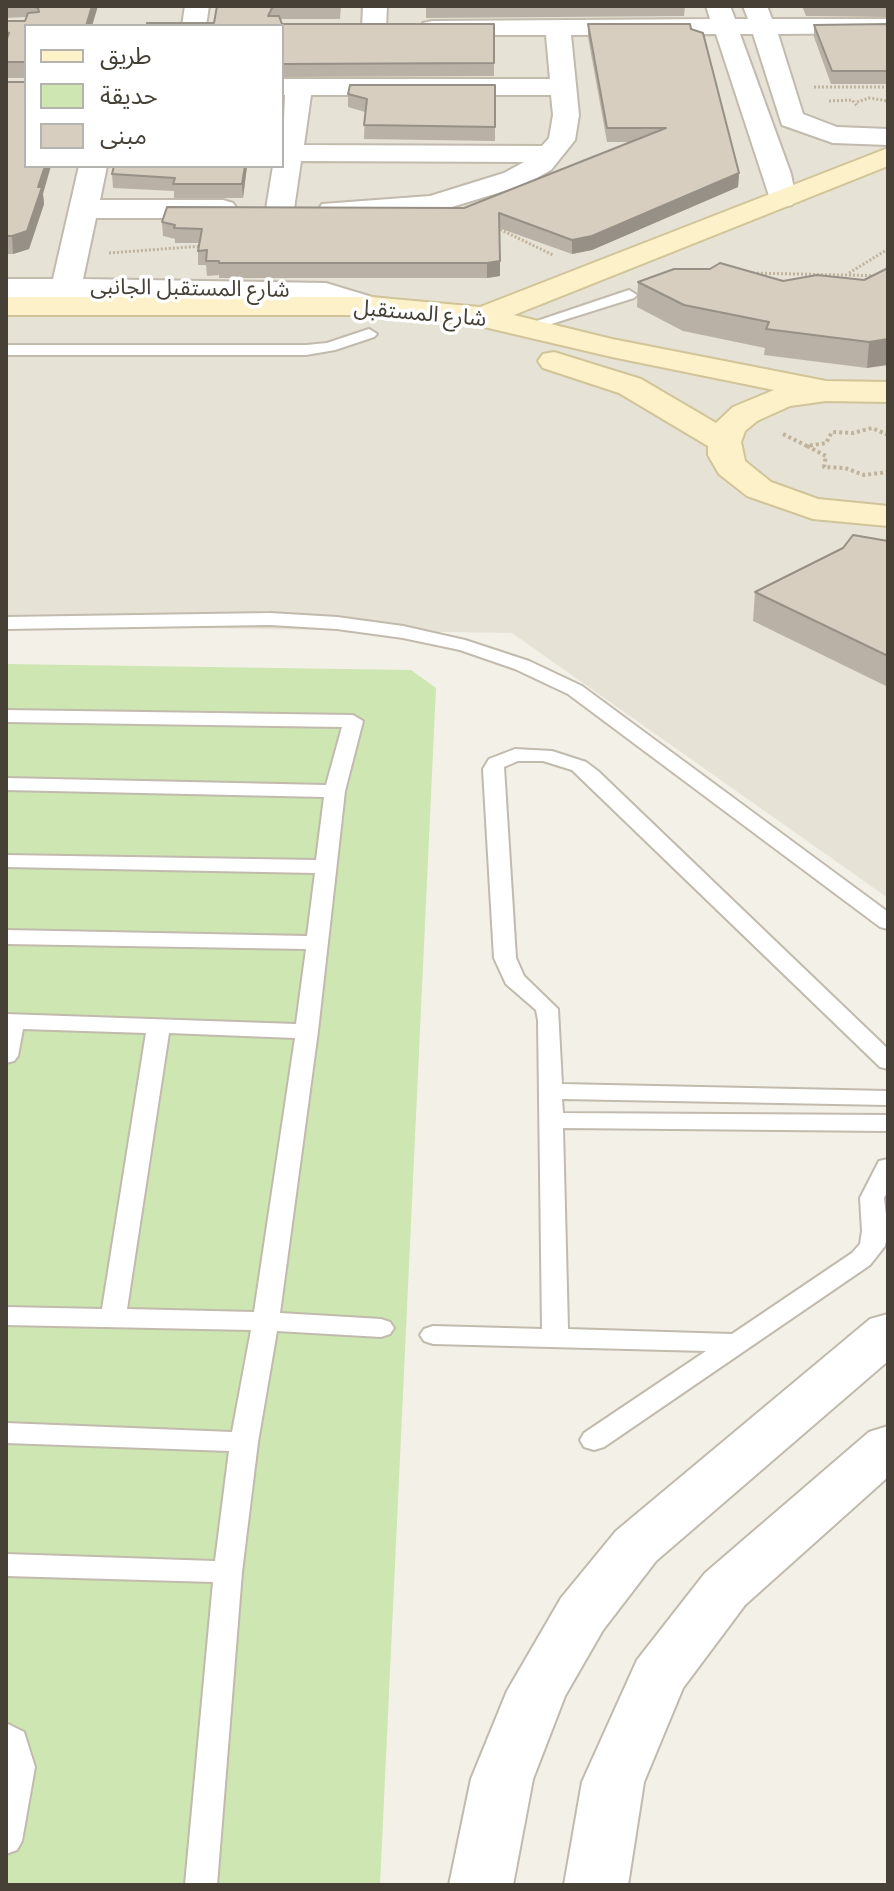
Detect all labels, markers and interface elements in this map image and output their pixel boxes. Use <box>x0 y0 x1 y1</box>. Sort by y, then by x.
legend <box>24 24 284 168</box>
text: طريق <box>100 42 152 70</box>
text: حديقة <box>100 82 158 110</box>
text: مبنى <box>100 122 147 150</box>
street label: شارع المستقبل الجانبى <box>90 274 290 304</box>
street label: شارع المستقبل <box>353 295 487 333</box>

